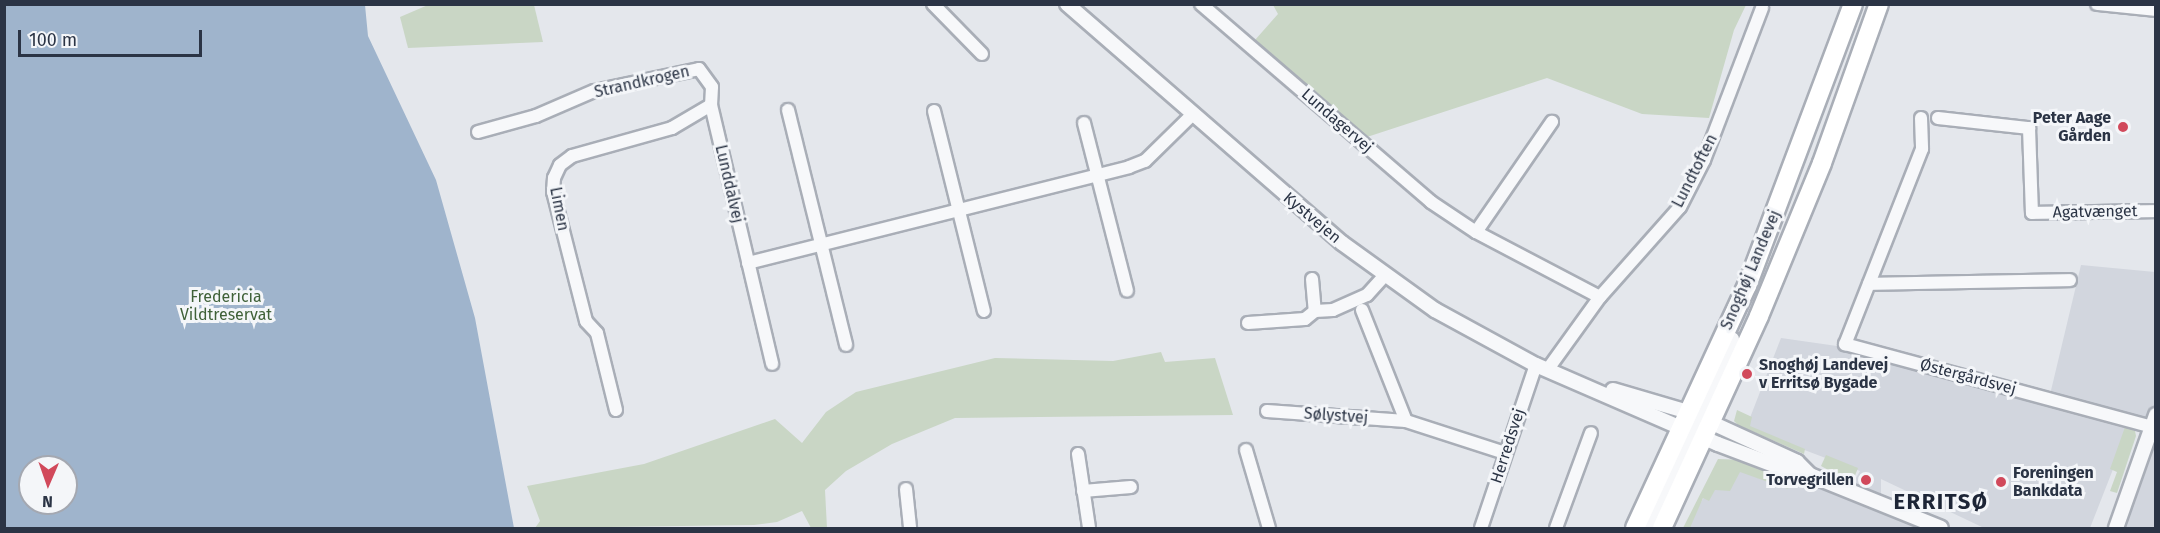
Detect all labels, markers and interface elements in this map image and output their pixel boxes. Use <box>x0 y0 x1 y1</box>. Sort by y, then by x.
scale bar <box>21 18 206 56</box>
text: 100 m <box>29 29 77 51</box>
street label: Strandkrogen <box>593 62 691 102</box>
street label: Lundagervej <box>1297 85 1377 157</box>
place label: Peter Aage Gården <box>2033 108 2111 146</box>
marker: Peter Aage Gården <box>2116 120 2130 134</box>
street label: Lundtoften <box>1668 131 1722 211</box>
street label: Lunddalvej <box>711 143 747 225</box>
street label: Limen <box>545 185 573 233</box>
street label: Kystvejen <box>1279 188 1345 248</box>
street label: Agatvænget <box>2052 202 2138 222</box>
street label: Snoghøj Landevej <box>1717 207 1785 333</box>
park label: Fredericia Vildtreservat <box>180 287 272 325</box>
place label: Snoghøj Landevej v Erritsø Bygade <box>1759 355 1888 393</box>
street label: Østergårdsvej <box>1918 355 2018 399</box>
marker: Snoghøj Landevej v Erritsø Bygade <box>1740 367 1754 381</box>
street label: Sølystvej <box>1303 404 1369 428</box>
street label: Herredsvej <box>1487 406 1529 486</box>
north arrow <box>18 455 78 515</box>
place label: Foreningen Bankdata <box>2013 463 2094 501</box>
place label: Torvegrillen <box>1766 470 1854 490</box>
marker: Torvegrillen <box>1859 473 1873 487</box>
marker: Foreningen Bankdata <box>1994 475 2008 489</box>
district label: ERRITSØ <box>1894 489 1988 515</box>
text: N <box>42 492 53 511</box>

